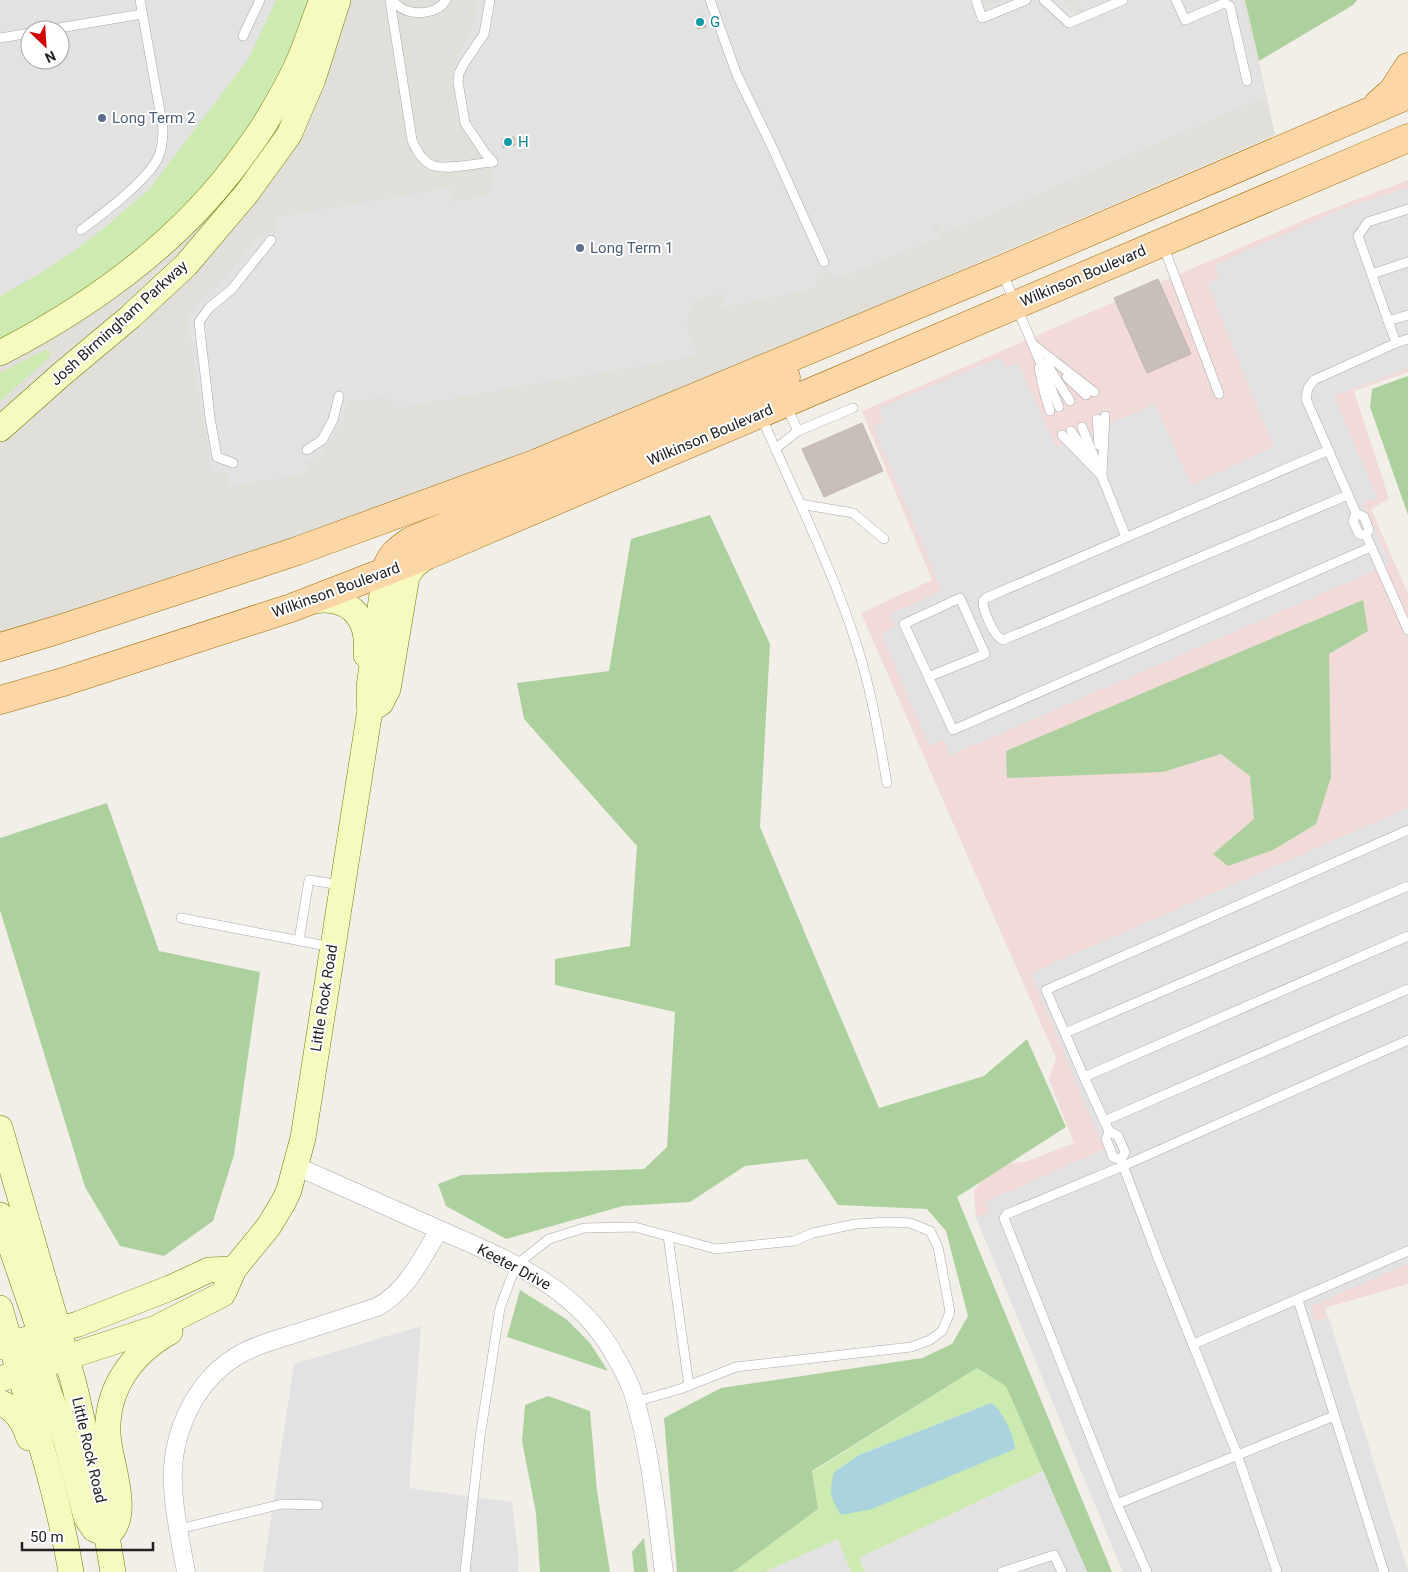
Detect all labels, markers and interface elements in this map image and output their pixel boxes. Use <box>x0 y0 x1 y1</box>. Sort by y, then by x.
place label: G <box>710 13 720 31</box>
marker: G <box>694 16 706 28</box>
north arrow <box>20 20 70 70</box>
text: N <box>43 47 58 66</box>
place label: Long Term 2 <box>112 109 195 127</box>
marker: Long Term 2 <box>96 112 108 124</box>
place label: H <box>518 133 529 151</box>
marker: H <box>502 136 514 148</box>
place label: Long Term 1 <box>590 239 673 257</box>
street label: Wilkinson Boulevard <box>1017 241 1149 311</box>
marker: Long Term 1 <box>574 242 586 254</box>
street label: Josh Birmingham Parkway <box>47 257 191 389</box>
street label: Wilkinson Boulevard <box>644 400 776 470</box>
street label: Wilkinson Boulevard <box>270 558 402 622</box>
street label: Little Rock Road <box>307 943 341 1053</box>
street label: Keeter Drive <box>474 1240 554 1294</box>
street label: Little Rock Road <box>68 1395 110 1505</box>
scale bar <box>22 1520 154 1552</box>
text: 50 m <box>30 1528 64 1546</box>

